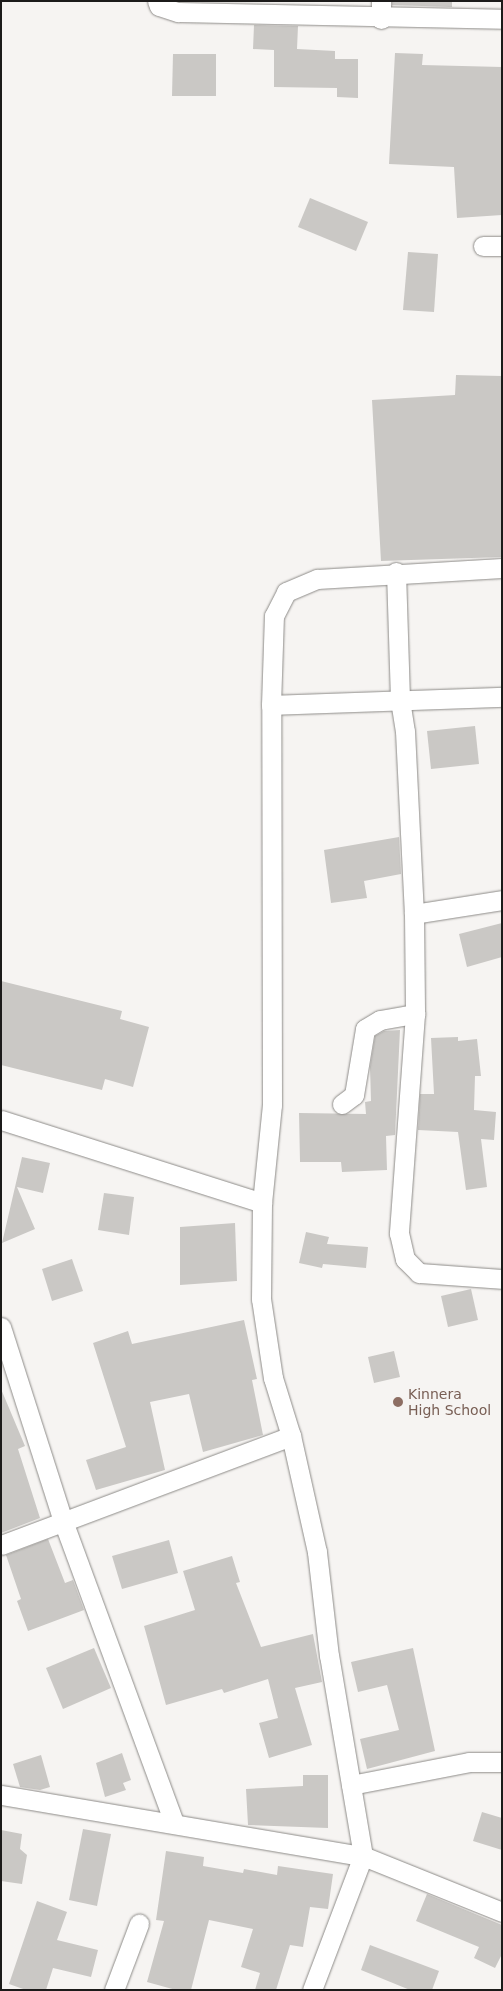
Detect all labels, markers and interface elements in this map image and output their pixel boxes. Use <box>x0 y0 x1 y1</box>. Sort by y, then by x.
place label: Kinnera High School <box>408 1386 491 1418</box>
marker: Kinnera High School <box>392 1396 404 1408</box>

